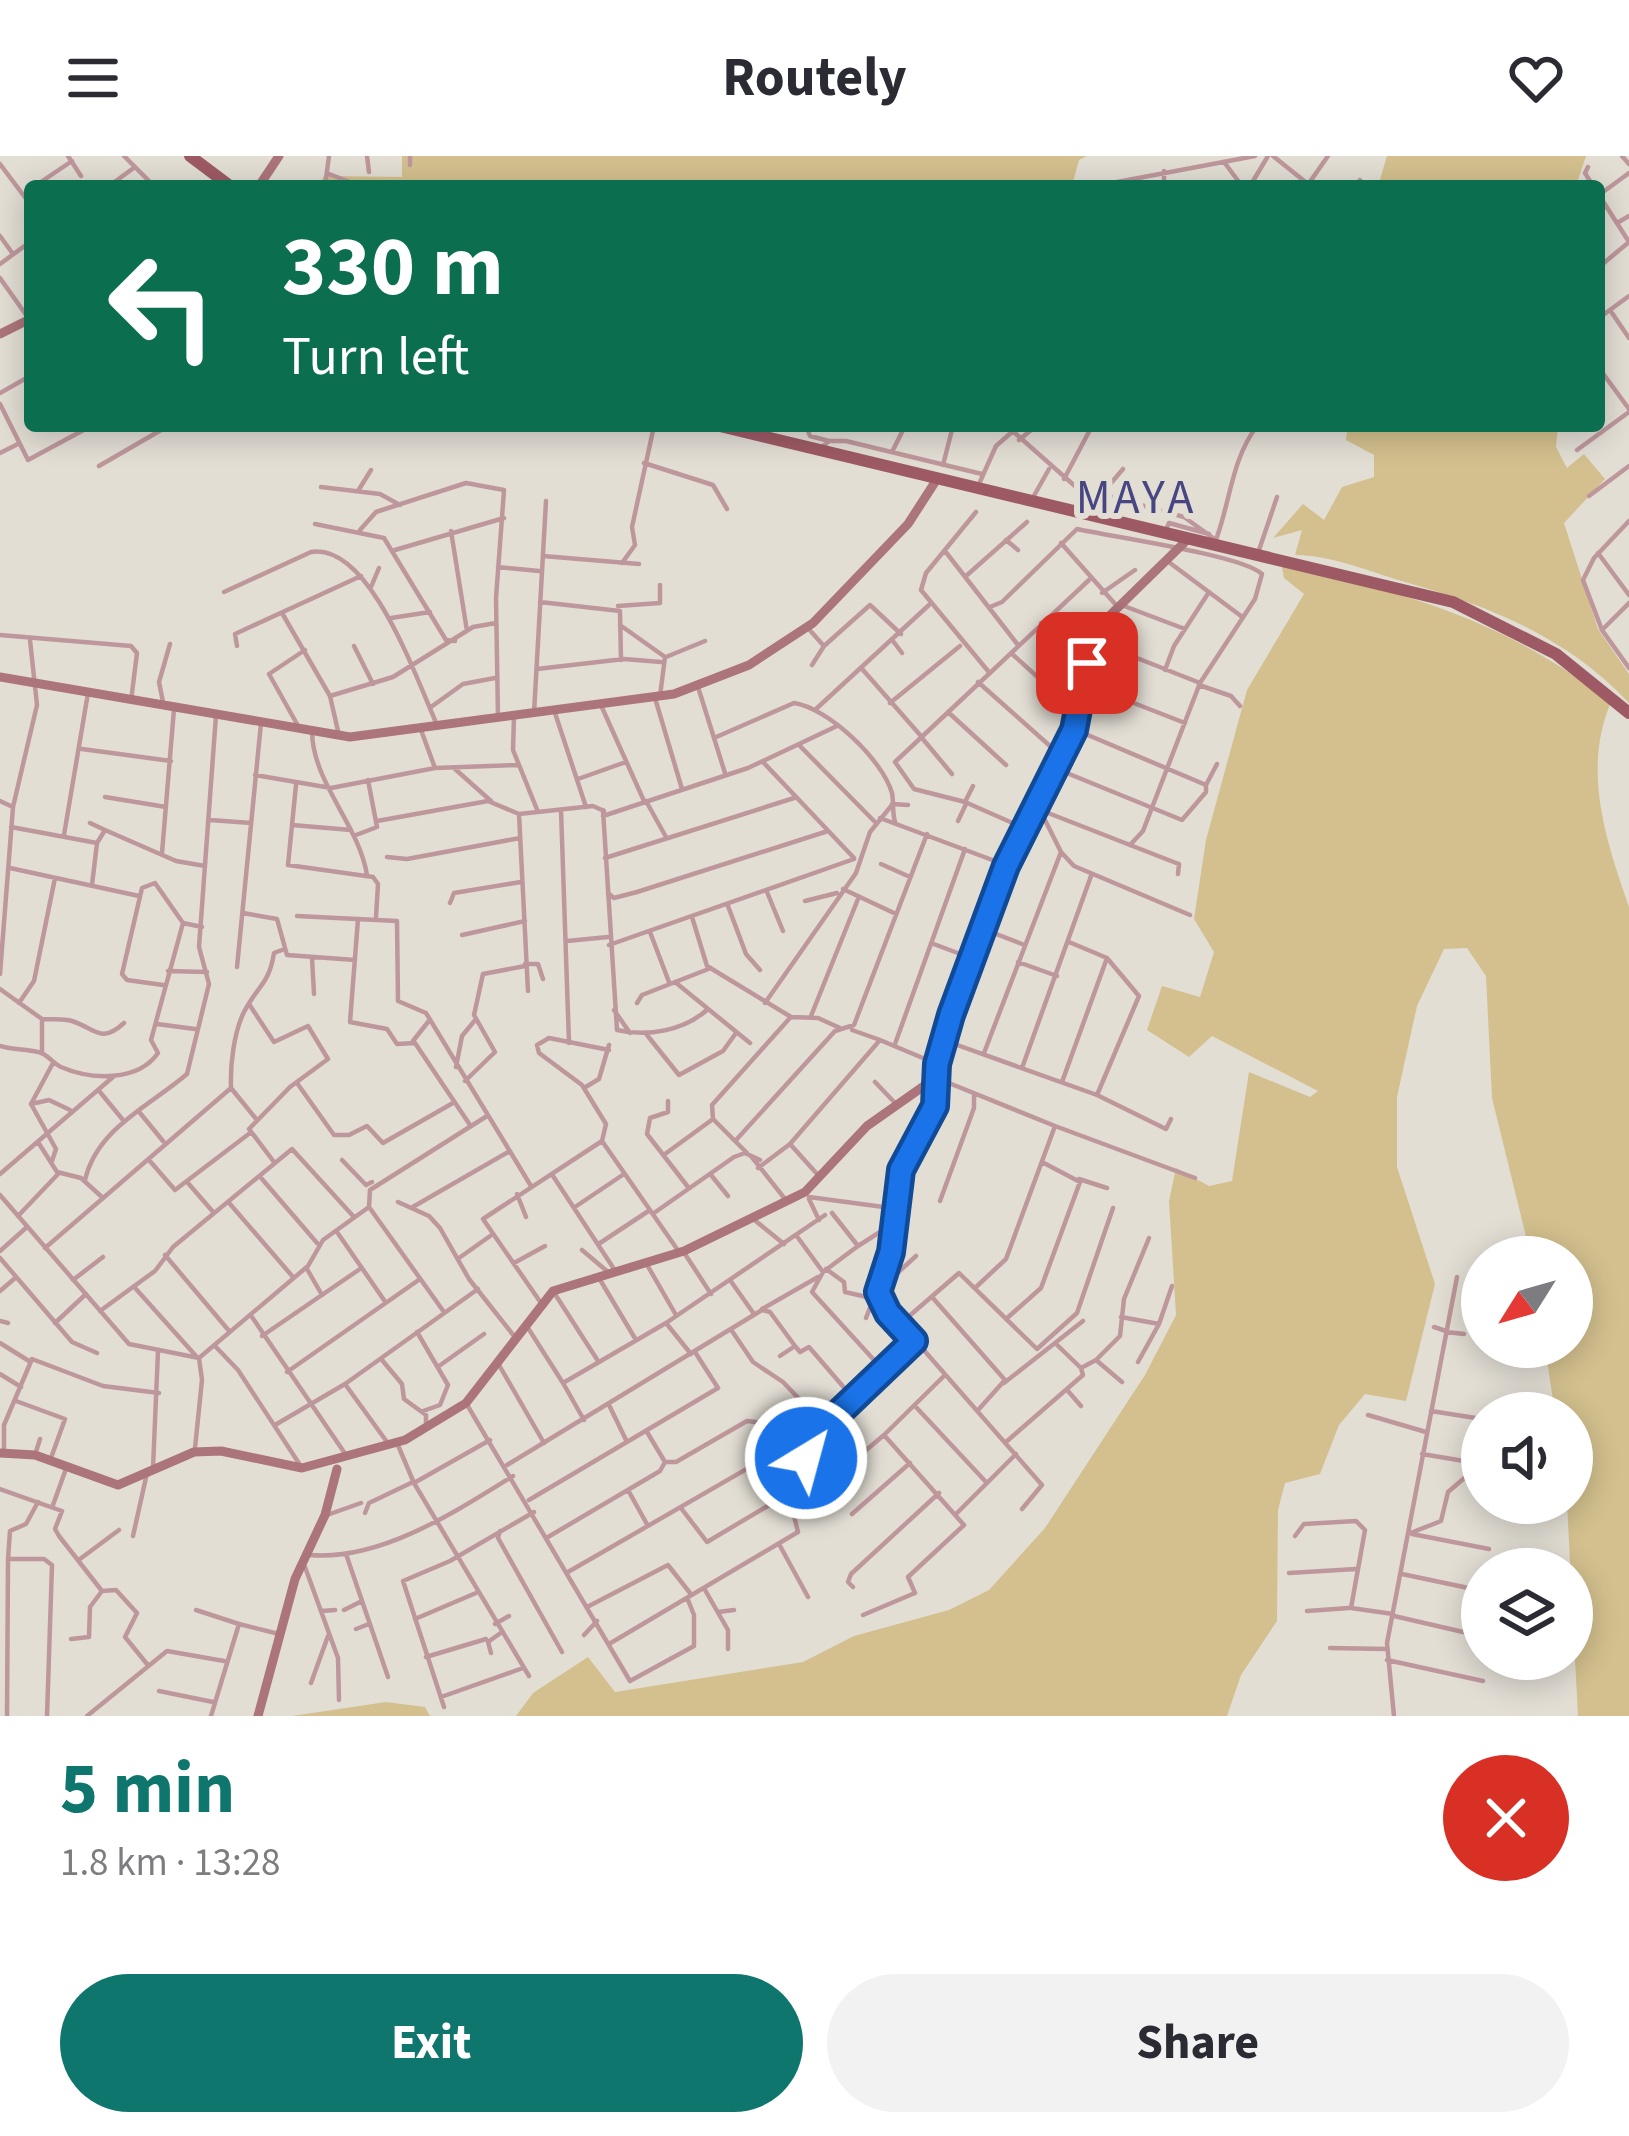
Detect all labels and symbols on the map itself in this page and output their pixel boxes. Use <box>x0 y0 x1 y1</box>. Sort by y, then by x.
district label: MAYA <box>1076 464 1196 532</box>
pin <box>1036 612 1138 714</box>
north arrow <box>1461 1236 1593 1368</box>
position arrow <box>743 1395 869 1521</box>

